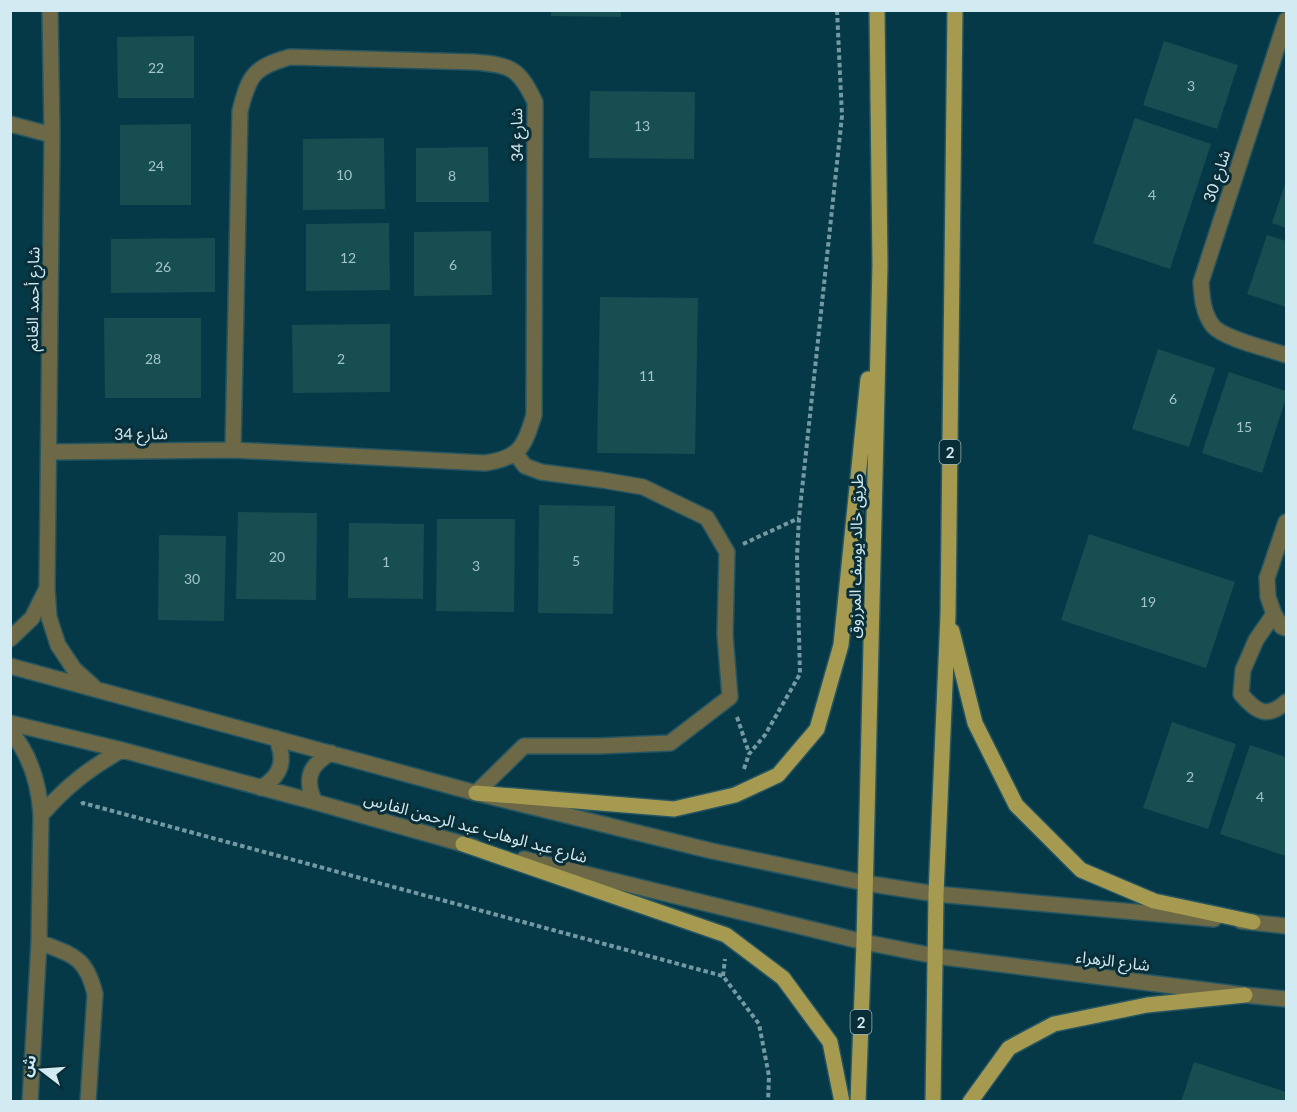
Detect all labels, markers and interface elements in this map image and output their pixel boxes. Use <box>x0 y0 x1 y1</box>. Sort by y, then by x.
house number: 22 <box>148 59 164 76</box>
house number: 3 <box>1187 77 1195 94</box>
street label: شارع 34 <box>506 108 530 162</box>
house number: 13 <box>634 117 650 134</box>
street label: شارع 30 <box>1199 147 1237 206</box>
house number: 24 <box>148 157 164 174</box>
house number: 10 <box>336 166 352 183</box>
house number: 8 <box>448 167 456 184</box>
house number: 4 <box>1148 186 1156 203</box>
street label: شارع أحمد الغانم <box>22 247 46 352</box>
house number: 12 <box>340 249 356 266</box>
house number: 6 <box>449 256 457 273</box>
house number: 26 <box>155 258 171 275</box>
house number: 28 <box>145 350 161 367</box>
house number: 2 <box>337 350 345 367</box>
house number: 11 <box>639 367 655 384</box>
house number: 6 <box>1169 390 1177 407</box>
house number: 15 <box>1236 418 1252 435</box>
street label: شارع 34 <box>114 423 168 447</box>
road number: 2 <box>940 440 960 464</box>
street label: طريق خالد يوسف المرزوق <box>844 473 868 639</box>
house number: 20 <box>269 548 285 565</box>
house number: 5 <box>572 552 580 569</box>
house number: 1 <box>382 553 390 570</box>
house number: 3 <box>472 557 480 574</box>
house number: 30 <box>184 570 200 587</box>
house number: 19 <box>1140 593 1156 610</box>
house number: 2 <box>1186 768 1194 785</box>
street label: شارع عبد الوهاب عبد الرحمن الفارس <box>361 788 590 870</box>
house number: 4 <box>1256 788 1264 805</box>
street label: شارع الزهراء <box>1074 946 1151 978</box>
road number: 2 <box>850 1010 872 1034</box>
north arrow <box>12 1040 72 1100</box>
text: ش <box>15 1052 40 1079</box>

